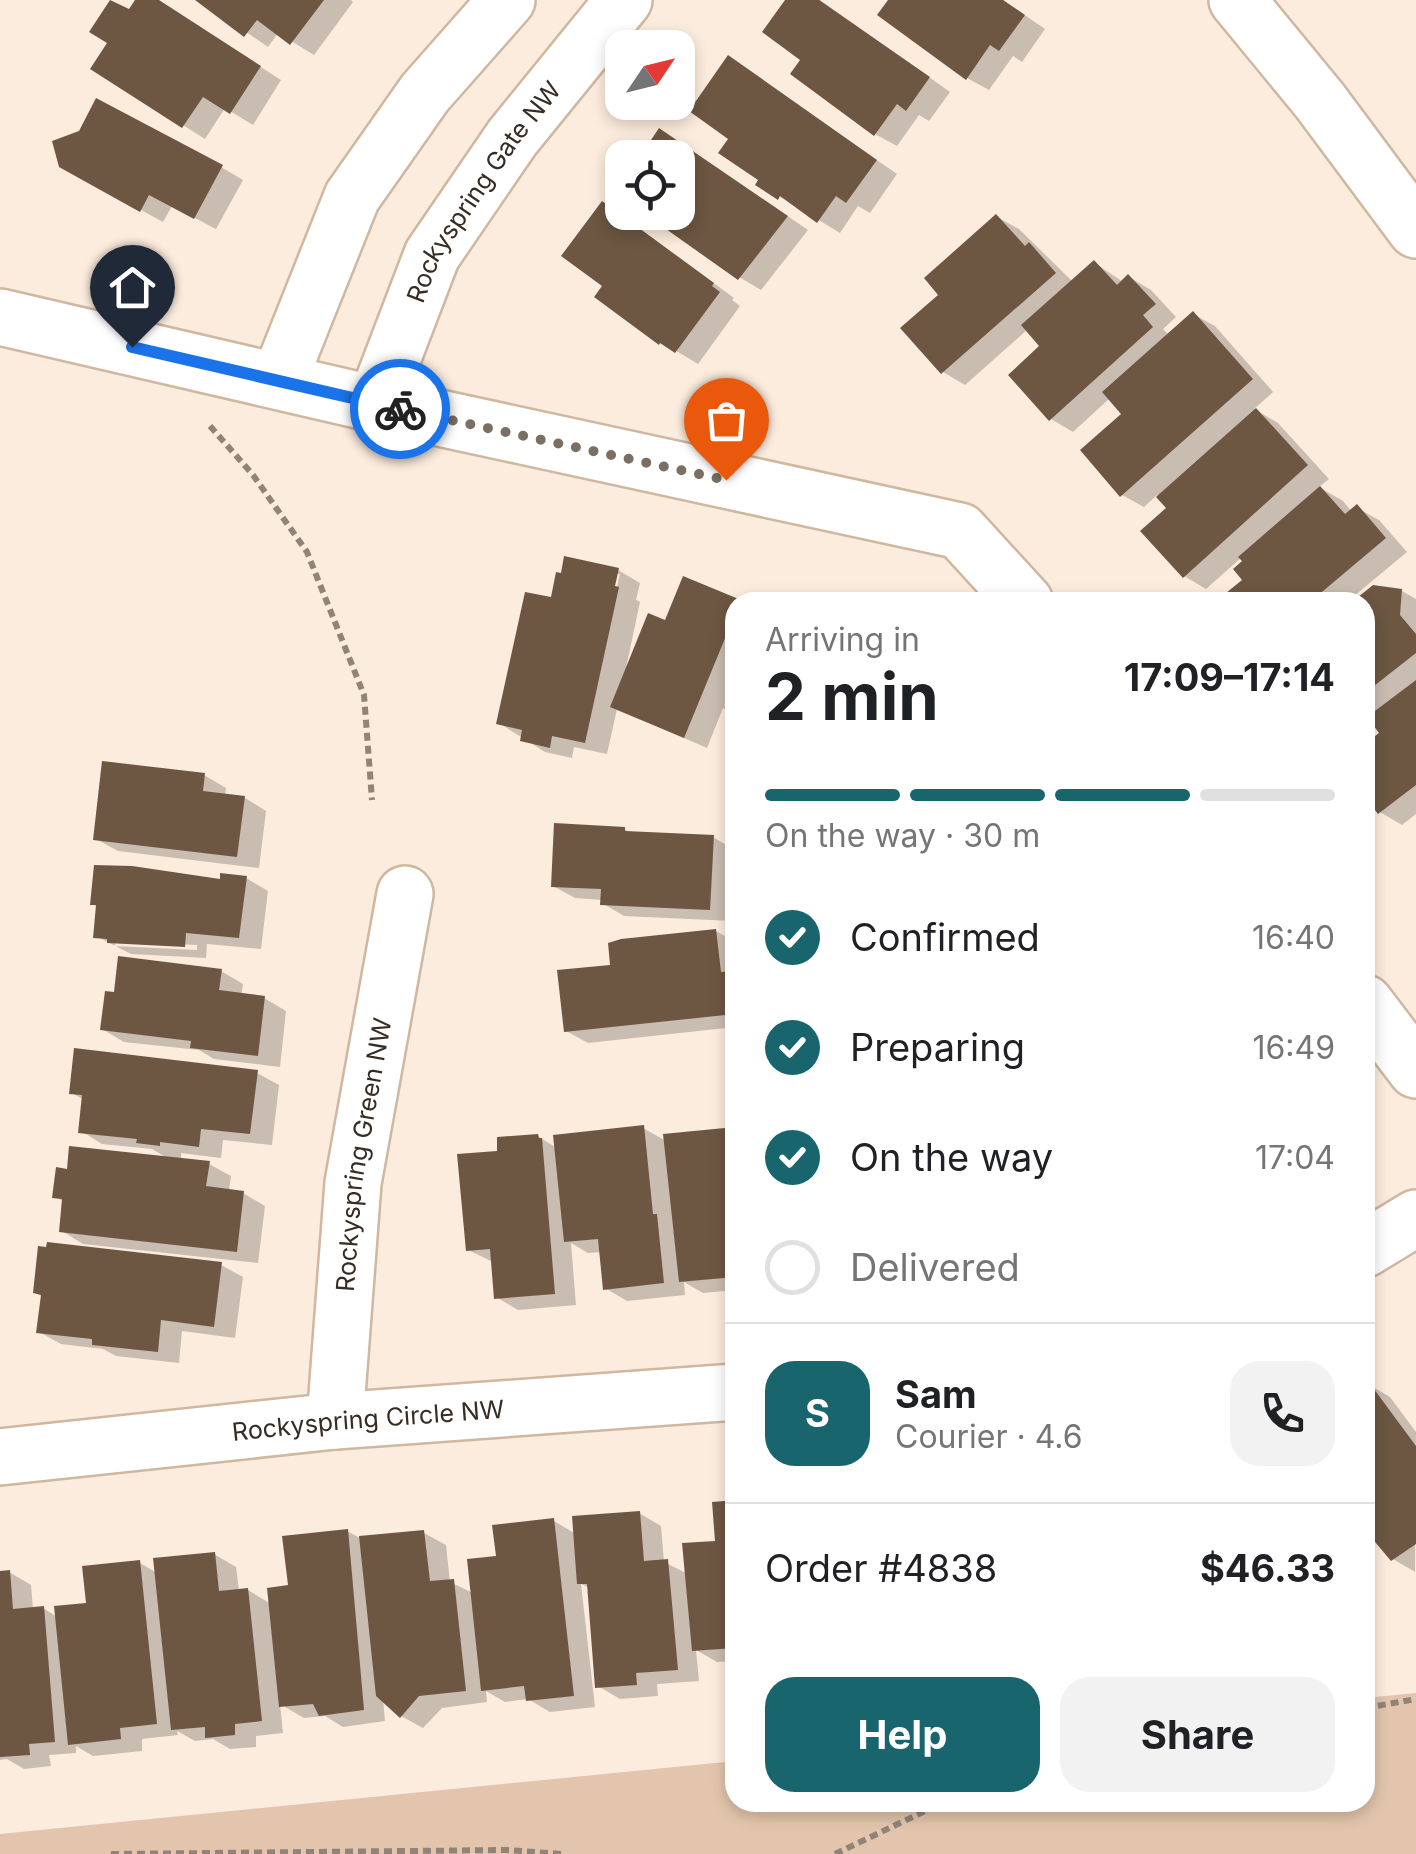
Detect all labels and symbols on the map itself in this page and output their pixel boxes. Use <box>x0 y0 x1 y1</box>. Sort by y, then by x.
north arrow <box>605 30 695 120</box>
street label: Rockyspring Gate NW <box>400 75 567 307</box>
pin <box>90 245 175 348</box>
courier <box>350 359 450 459</box>
pin <box>684 378 769 481</box>
street label: Rockyspring Green NW <box>330 1015 397 1293</box>
street label: Rockyspring Circle NW <box>230 1394 505 1447</box>

